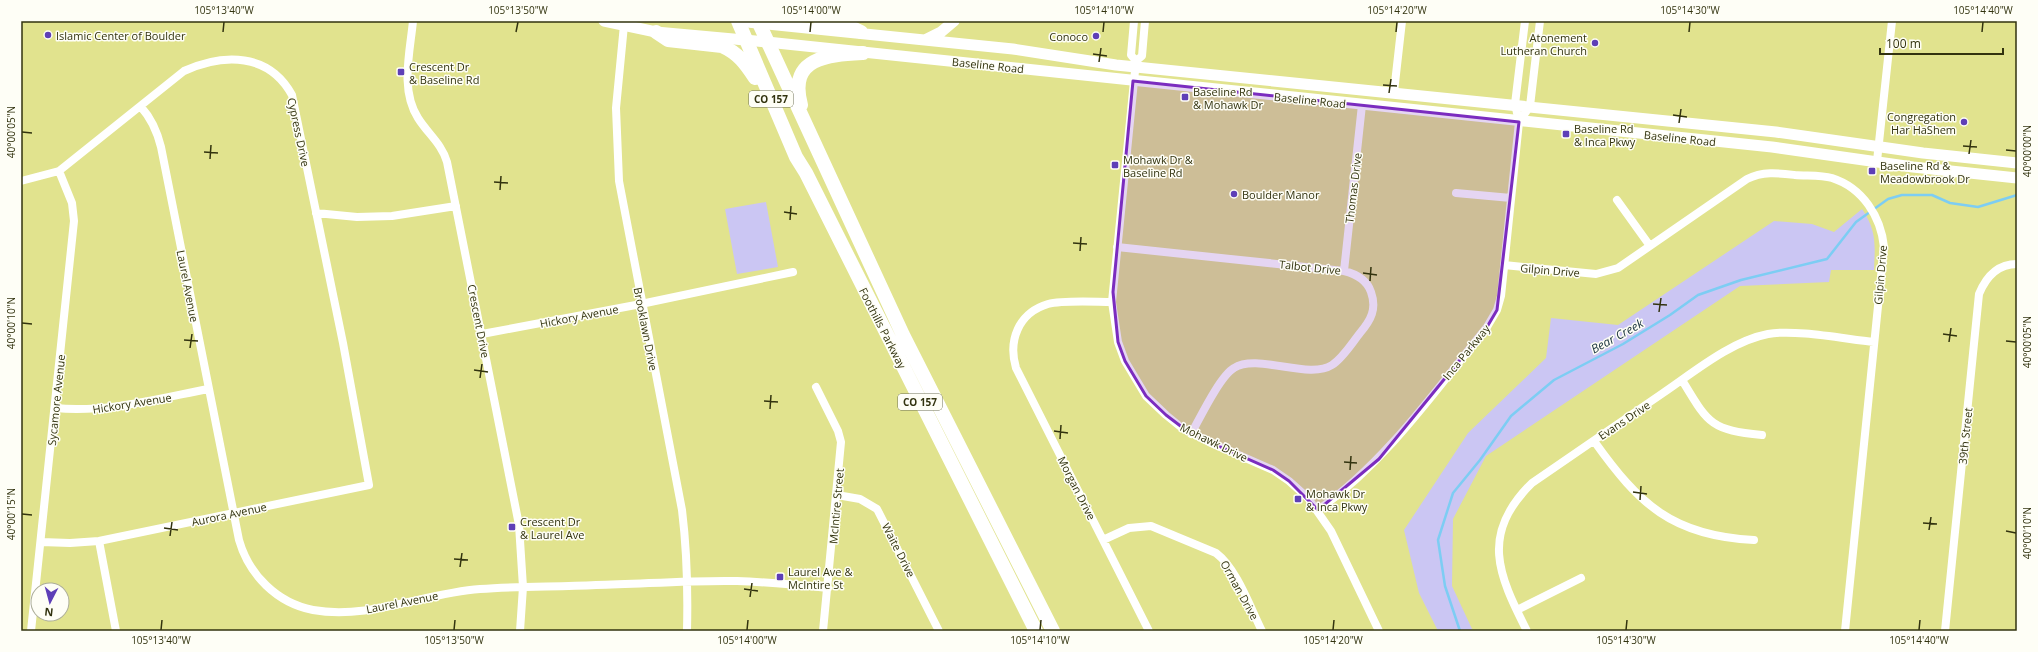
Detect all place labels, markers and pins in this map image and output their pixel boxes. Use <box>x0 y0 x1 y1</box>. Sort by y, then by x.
place label: Islamic Center of Boulder <box>56 28 186 43</box>
place label: Conoco <box>1049 29 1088 44</box>
marker: Islamic Center of Boulder <box>43 30 53 40</box>
place label: Atonement Lutheran Church <box>1501 30 1587 58</box>
marker: Conoco <box>1091 31 1101 41</box>
marker: Atonement Lutheran Church <box>1590 38 1600 48</box>
place label: Crescent Dr & Baseline Rd <box>409 59 479 87</box>
marker: Crescent Dr & Baseline Rd <box>396 67 406 77</box>
place label: Baseline Rd & Mohawk Dr <box>1193 84 1263 112</box>
marker: Baseline Rd & Mohawk Dr <box>1180 92 1190 102</box>
place label: Congregation Har HaShem <box>1887 109 1956 137</box>
marker: Congregation Har HaShem <box>1959 117 1969 127</box>
place label: Baseline Rd & Inca Pkwy <box>1574 121 1636 149</box>
marker: Baseline Rd & Inca Pkwy <box>1561 129 1571 139</box>
place label: Mohawk Dr & Baseline Rd <box>1123 152 1193 180</box>
place label: Baseline Rd & Meadowbrook Dr <box>1880 158 1970 186</box>
marker: Mohawk Dr & Baseline Rd <box>1110 160 1120 170</box>
marker: Baseline Rd & Meadowbrook Dr <box>1867 166 1877 176</box>
place label: Boulder Manor <box>1242 187 1320 202</box>
marker: Boulder Manor <box>1229 189 1239 199</box>
place label: Mohawk Dr & Inca Pkwy <box>1306 486 1368 514</box>
marker: Mohawk Dr & Inca Pkwy <box>1293 494 1303 504</box>
place label: Crescent Dr & Laurel Ave <box>520 514 584 542</box>
marker: Crescent Dr & Laurel Ave <box>507 522 517 532</box>
place label: Laurel Ave & McIntire St <box>788 564 852 592</box>
marker: Laurel Ave & McIntire St <box>775 572 785 582</box>

